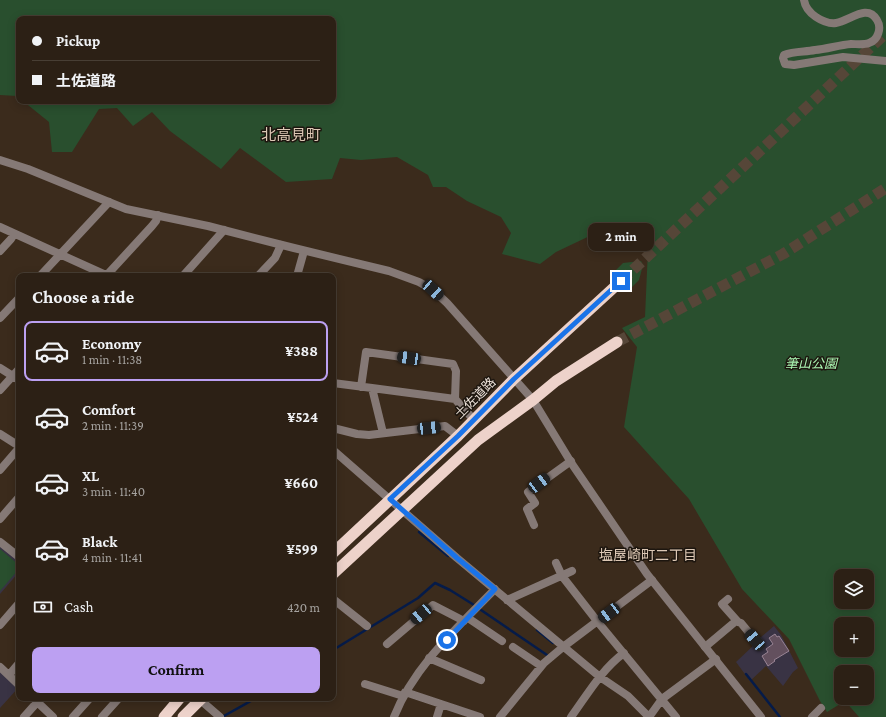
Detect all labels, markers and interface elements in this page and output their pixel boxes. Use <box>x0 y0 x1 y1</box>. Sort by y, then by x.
text: Pickup <box>56 33 100 49</box>
text: 土佐道路 <box>56 73 116 89</box>
district label: 北高見町 <box>261 126 321 143</box>
callout: 2 min <box>588 223 654 251</box>
text: 2 min <box>605 229 637 244</box>
route end <box>612 272 630 290</box>
car <box>420 278 446 302</box>
text: Choose a ride <box>32 287 134 307</box>
icon: car <box>34 333 70 369</box>
text: Economy <box>82 336 141 352</box>
text: ¥388 <box>285 343 318 359</box>
car <box>396 350 422 366</box>
text: 1 min · 11:38 <box>82 352 142 367</box>
park label: 筆山公園 <box>785 356 839 371</box>
street label: 土佐道路 <box>451 374 499 422</box>
icon: car <box>34 399 70 435</box>
text: Comfort <box>82 402 136 418</box>
text: ¥524 <box>287 409 318 425</box>
text: 2 min · 11:39 <box>82 418 144 433</box>
car <box>416 421 442 435</box>
icon: car <box>34 465 70 501</box>
text: XL <box>82 468 99 484</box>
car <box>526 471 552 495</box>
text: ¥660 <box>284 475 318 491</box>
text: 3 min · 11:40 <box>82 484 145 499</box>
icon: car <box>34 531 70 567</box>
text: Black <box>82 534 117 550</box>
text: ¥599 <box>286 541 318 557</box>
district label: 塩屋崎町二丁目 <box>599 547 697 563</box>
text: 4 min · 11:41 <box>82 550 142 565</box>
map controls <box>834 569 874 705</box>
button: layers <box>834 569 874 609</box>
icon: cash <box>32 596 54 618</box>
text: Cash <box>64 599 94 615</box>
text: 420 m <box>287 600 320 615</box>
car <box>596 601 622 625</box>
car <box>408 602 434 626</box>
button: + <box>834 617 874 657</box>
car <box>743 627 767 653</box>
route start <box>438 631 456 649</box>
button: Confirm <box>32 647 320 693</box>
button: − <box>834 665 874 705</box>

